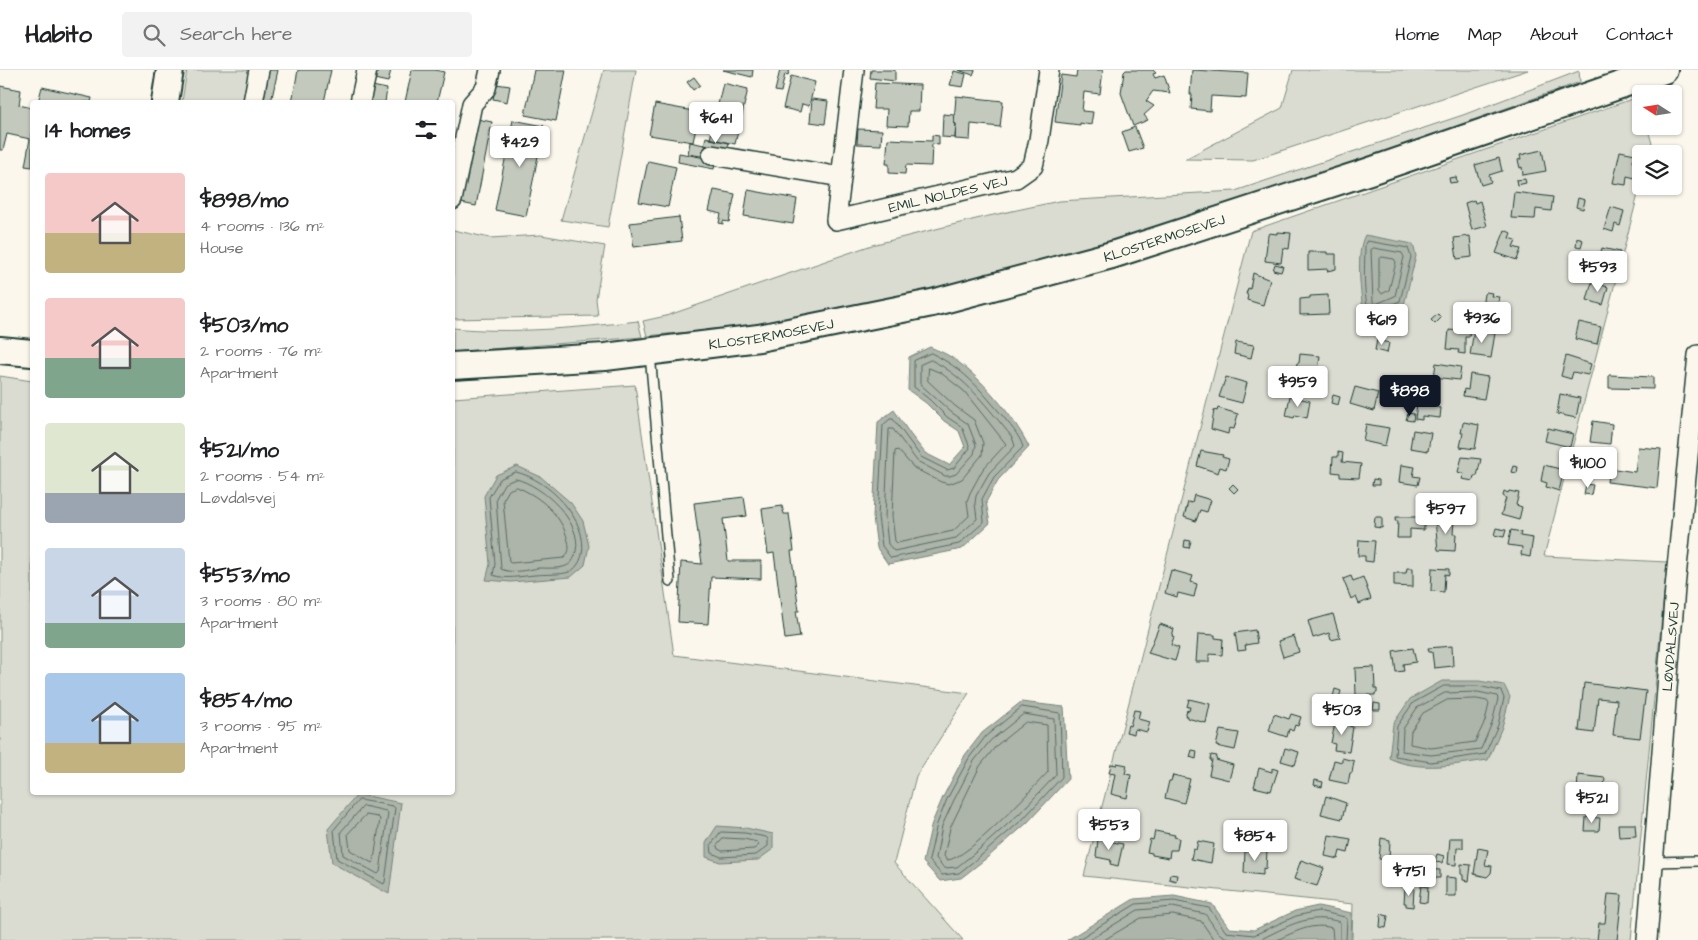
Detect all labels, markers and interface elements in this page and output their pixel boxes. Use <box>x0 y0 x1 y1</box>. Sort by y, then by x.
search box <box>122 12 472 57</box>
text: Habito <box>25 18 92 52</box>
icon: search <box>140 21 168 49</box>
text: Search here <box>180 21 292 48</box>
text: Home <box>1395 22 1440 47</box>
text: Map <box>1468 22 1502 47</box>
text: About <box>1530 22 1578 47</box>
text: Contact <box>1606 22 1673 47</box>
north arrow <box>1632 85 1682 135</box>
map controls <box>1632 85 1682 195</box>
pin: $641 <box>686 102 746 144</box>
text: $641 <box>700 107 732 129</box>
text: 14 homes <box>45 116 131 145</box>
icon: filters <box>412 116 440 144</box>
pin: $429 <box>490 126 550 168</box>
text: $429 <box>501 131 539 153</box>
button: layers <box>1632 145 1682 195</box>
street label: EMIL NOLDES VEJ <box>887 171 1010 218</box>
text: $898/mo <box>200 186 289 215</box>
icon: home <box>85 193 145 253</box>
street label: KLOSTERMOSEVEJ <box>1102 210 1228 268</box>
text: 4 rooms · 136 m² <box>200 215 325 237</box>
text: House <box>200 237 244 259</box>
pin: $593 <box>1568 250 1628 293</box>
text: $593 <box>1579 256 1617 278</box>
pin: $936 <box>1452 302 1512 344</box>
pin: $619 <box>1352 304 1412 346</box>
text: $936 <box>1464 307 1500 329</box>
text: $619 <box>1367 309 1397 331</box>
text: $503/mo <box>200 311 288 340</box>
street label: KLOSTERMOSEVEJ <box>708 314 836 355</box>
icon: home <box>85 318 145 378</box>
text: 2 rooms · 76 m² <box>200 340 323 362</box>
text: Apartment <box>200 362 278 384</box>
pin: $959 <box>1268 366 1328 408</box>
text: $959 <box>1279 371 1317 393</box>
pin: $898 <box>1380 374 1440 417</box>
text: $898 <box>1391 380 1429 402</box>
text: $521/mo <box>200 436 279 465</box>
icon: home <box>85 443 145 503</box>
pin: $1,100 <box>1547 446 1629 489</box>
text: $1,100 <box>1570 452 1606 474</box>
text: 2 rooms · 54 m² <box>200 465 325 487</box>
text: Løvdalsvej <box>200 487 275 509</box>
pin: $597 <box>1416 492 1476 535</box>
text: $597 <box>1426 498 1466 520</box>
text: $553/mo <box>200 561 290 590</box>
icon: home <box>85 568 145 628</box>
text: 3 rooms · 80 m² <box>200 590 322 612</box>
street label: LØVDALSVEJ <box>1658 601 1685 692</box>
text: Apartment <box>200 612 278 634</box>
text: $854/mo <box>200 686 292 715</box>
icon: home <box>85 693 145 753</box>
pin: $503 <box>1312 694 1372 736</box>
text: $503 <box>1323 699 1361 721</box>
text: 3 rooms · 95 m² <box>200 715 322 737</box>
text: Apartment <box>200 737 278 759</box>
pin: $521 <box>1562 782 1622 824</box>
text: $521 <box>1576 787 1608 809</box>
pin: $553 <box>1079 808 1139 851</box>
text: $553 <box>1089 814 1129 836</box>
pin: $854 <box>1225 820 1285 862</box>
text: $854 <box>1234 825 1276 847</box>
pin: $751 <box>1379 854 1439 897</box>
text: $751 <box>1393 860 1425 882</box>

